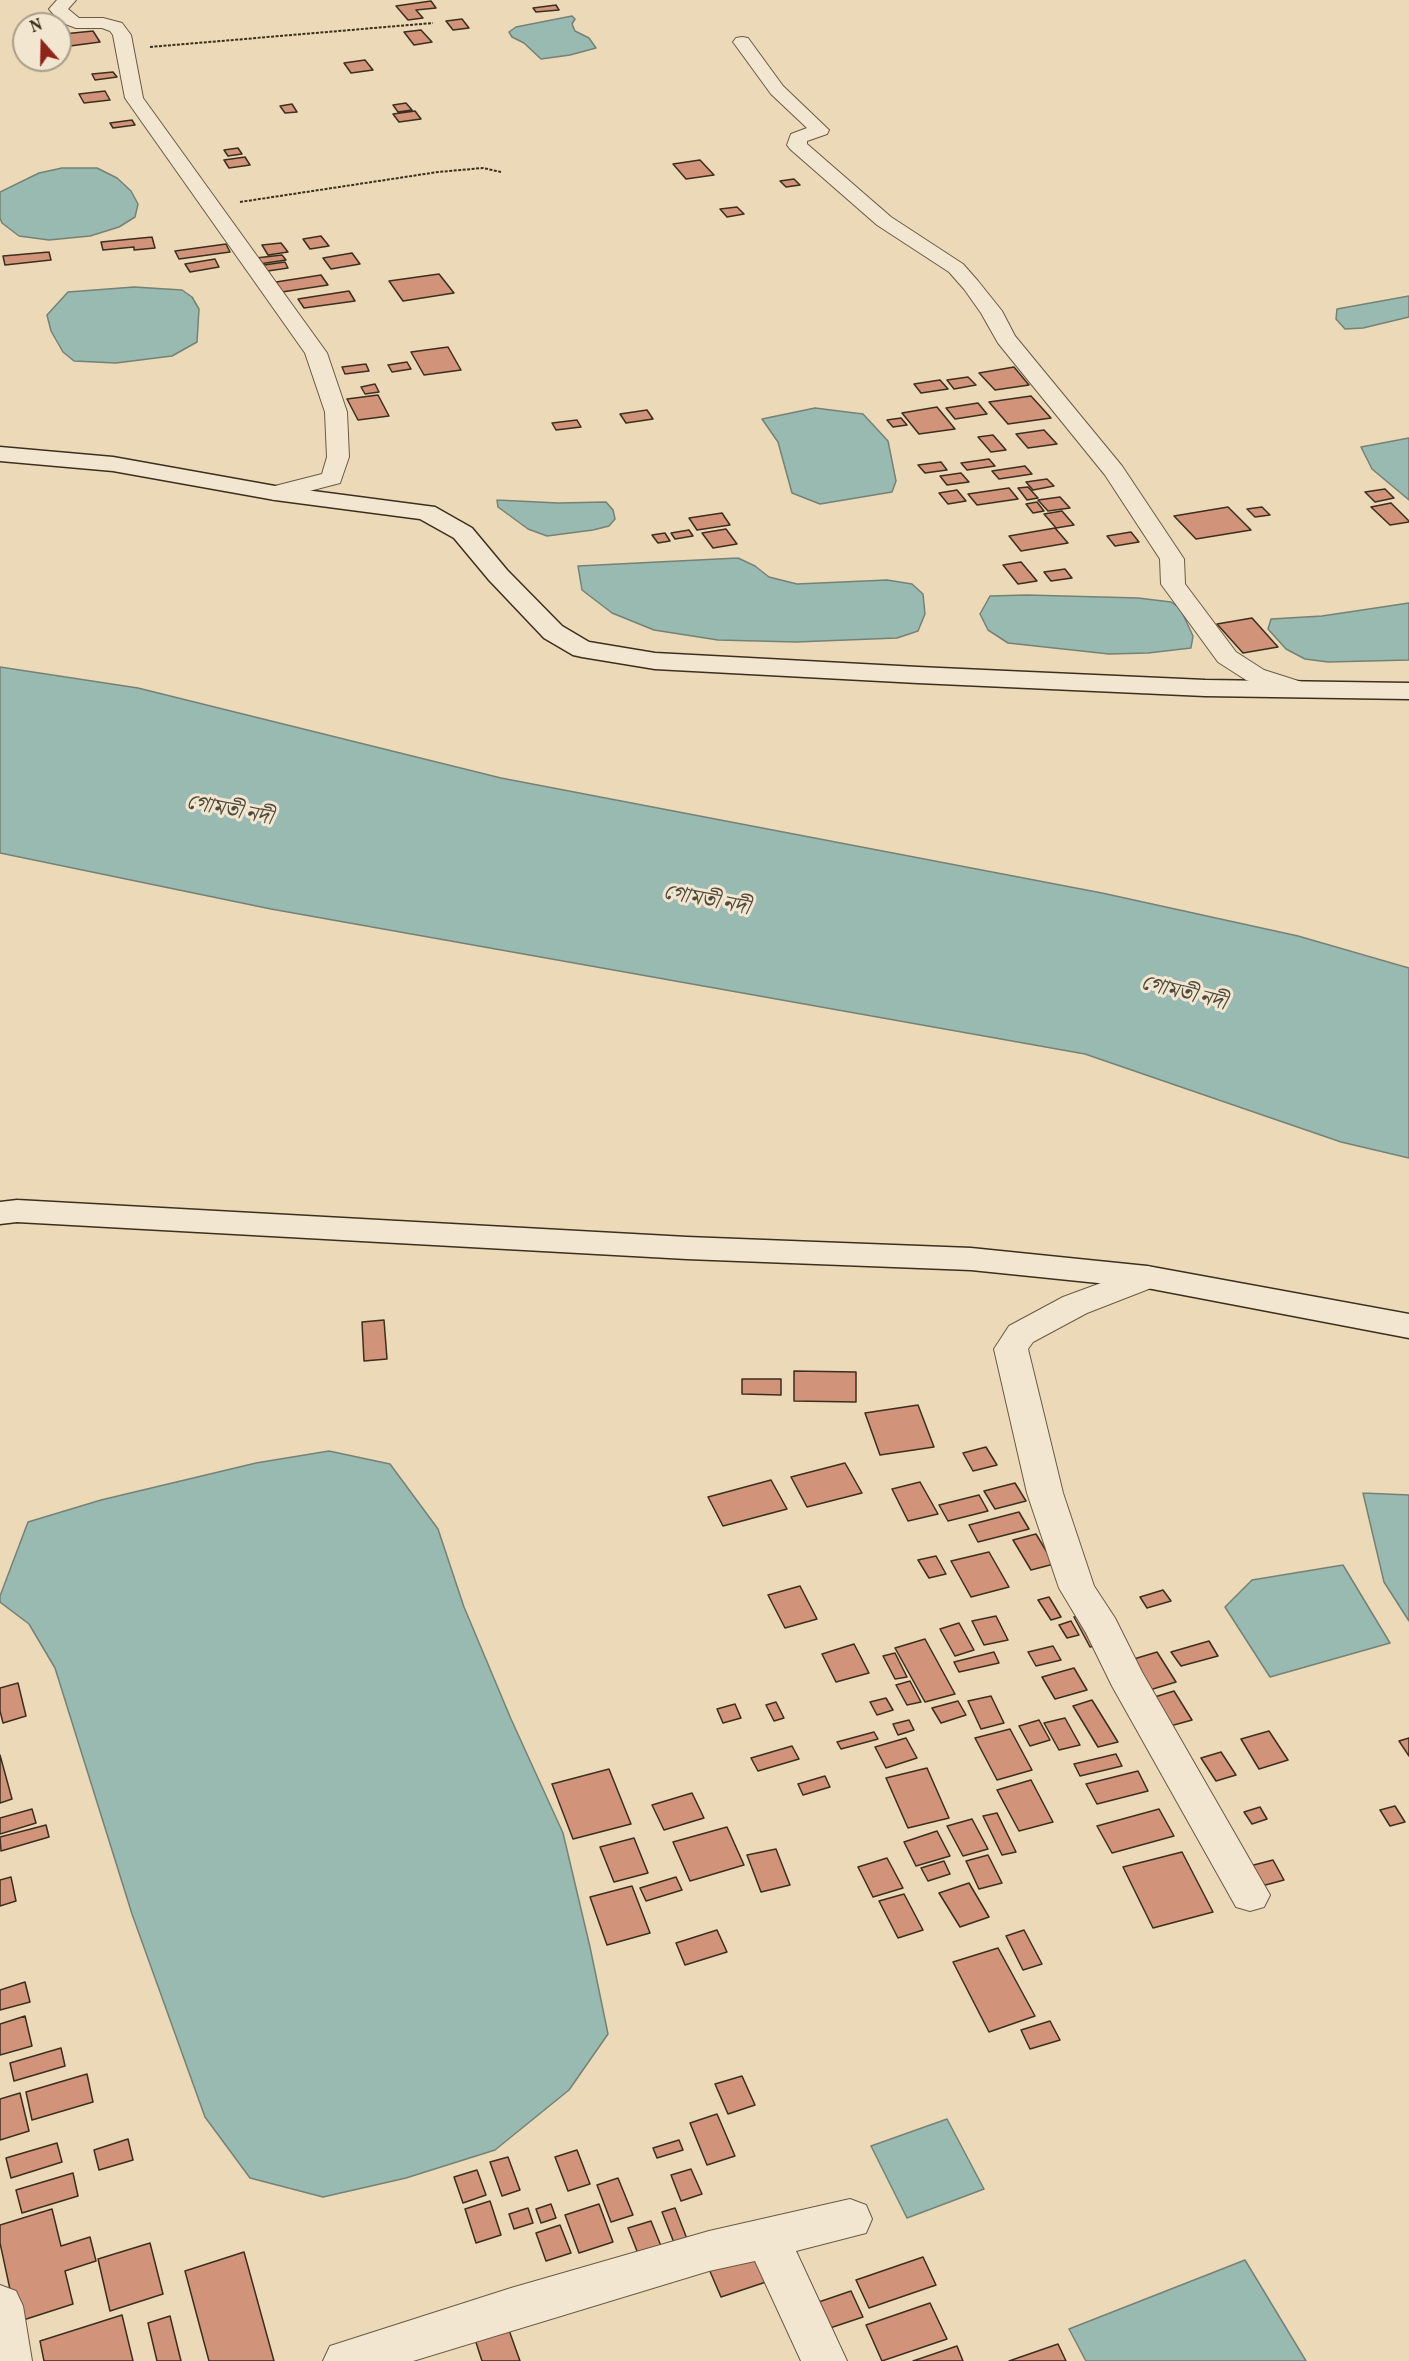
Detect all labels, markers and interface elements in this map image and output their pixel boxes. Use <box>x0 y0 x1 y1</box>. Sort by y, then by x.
north arrow <box>12 12 72 72</box>
text: N <box>27 15 46 39</box>
water label: গোমতী নদী <box>184 791 274 833</box>
water label: গোমতী নদী <box>661 881 751 923</box>
water label: গোমতী নদী <box>1137 972 1229 1018</box>

